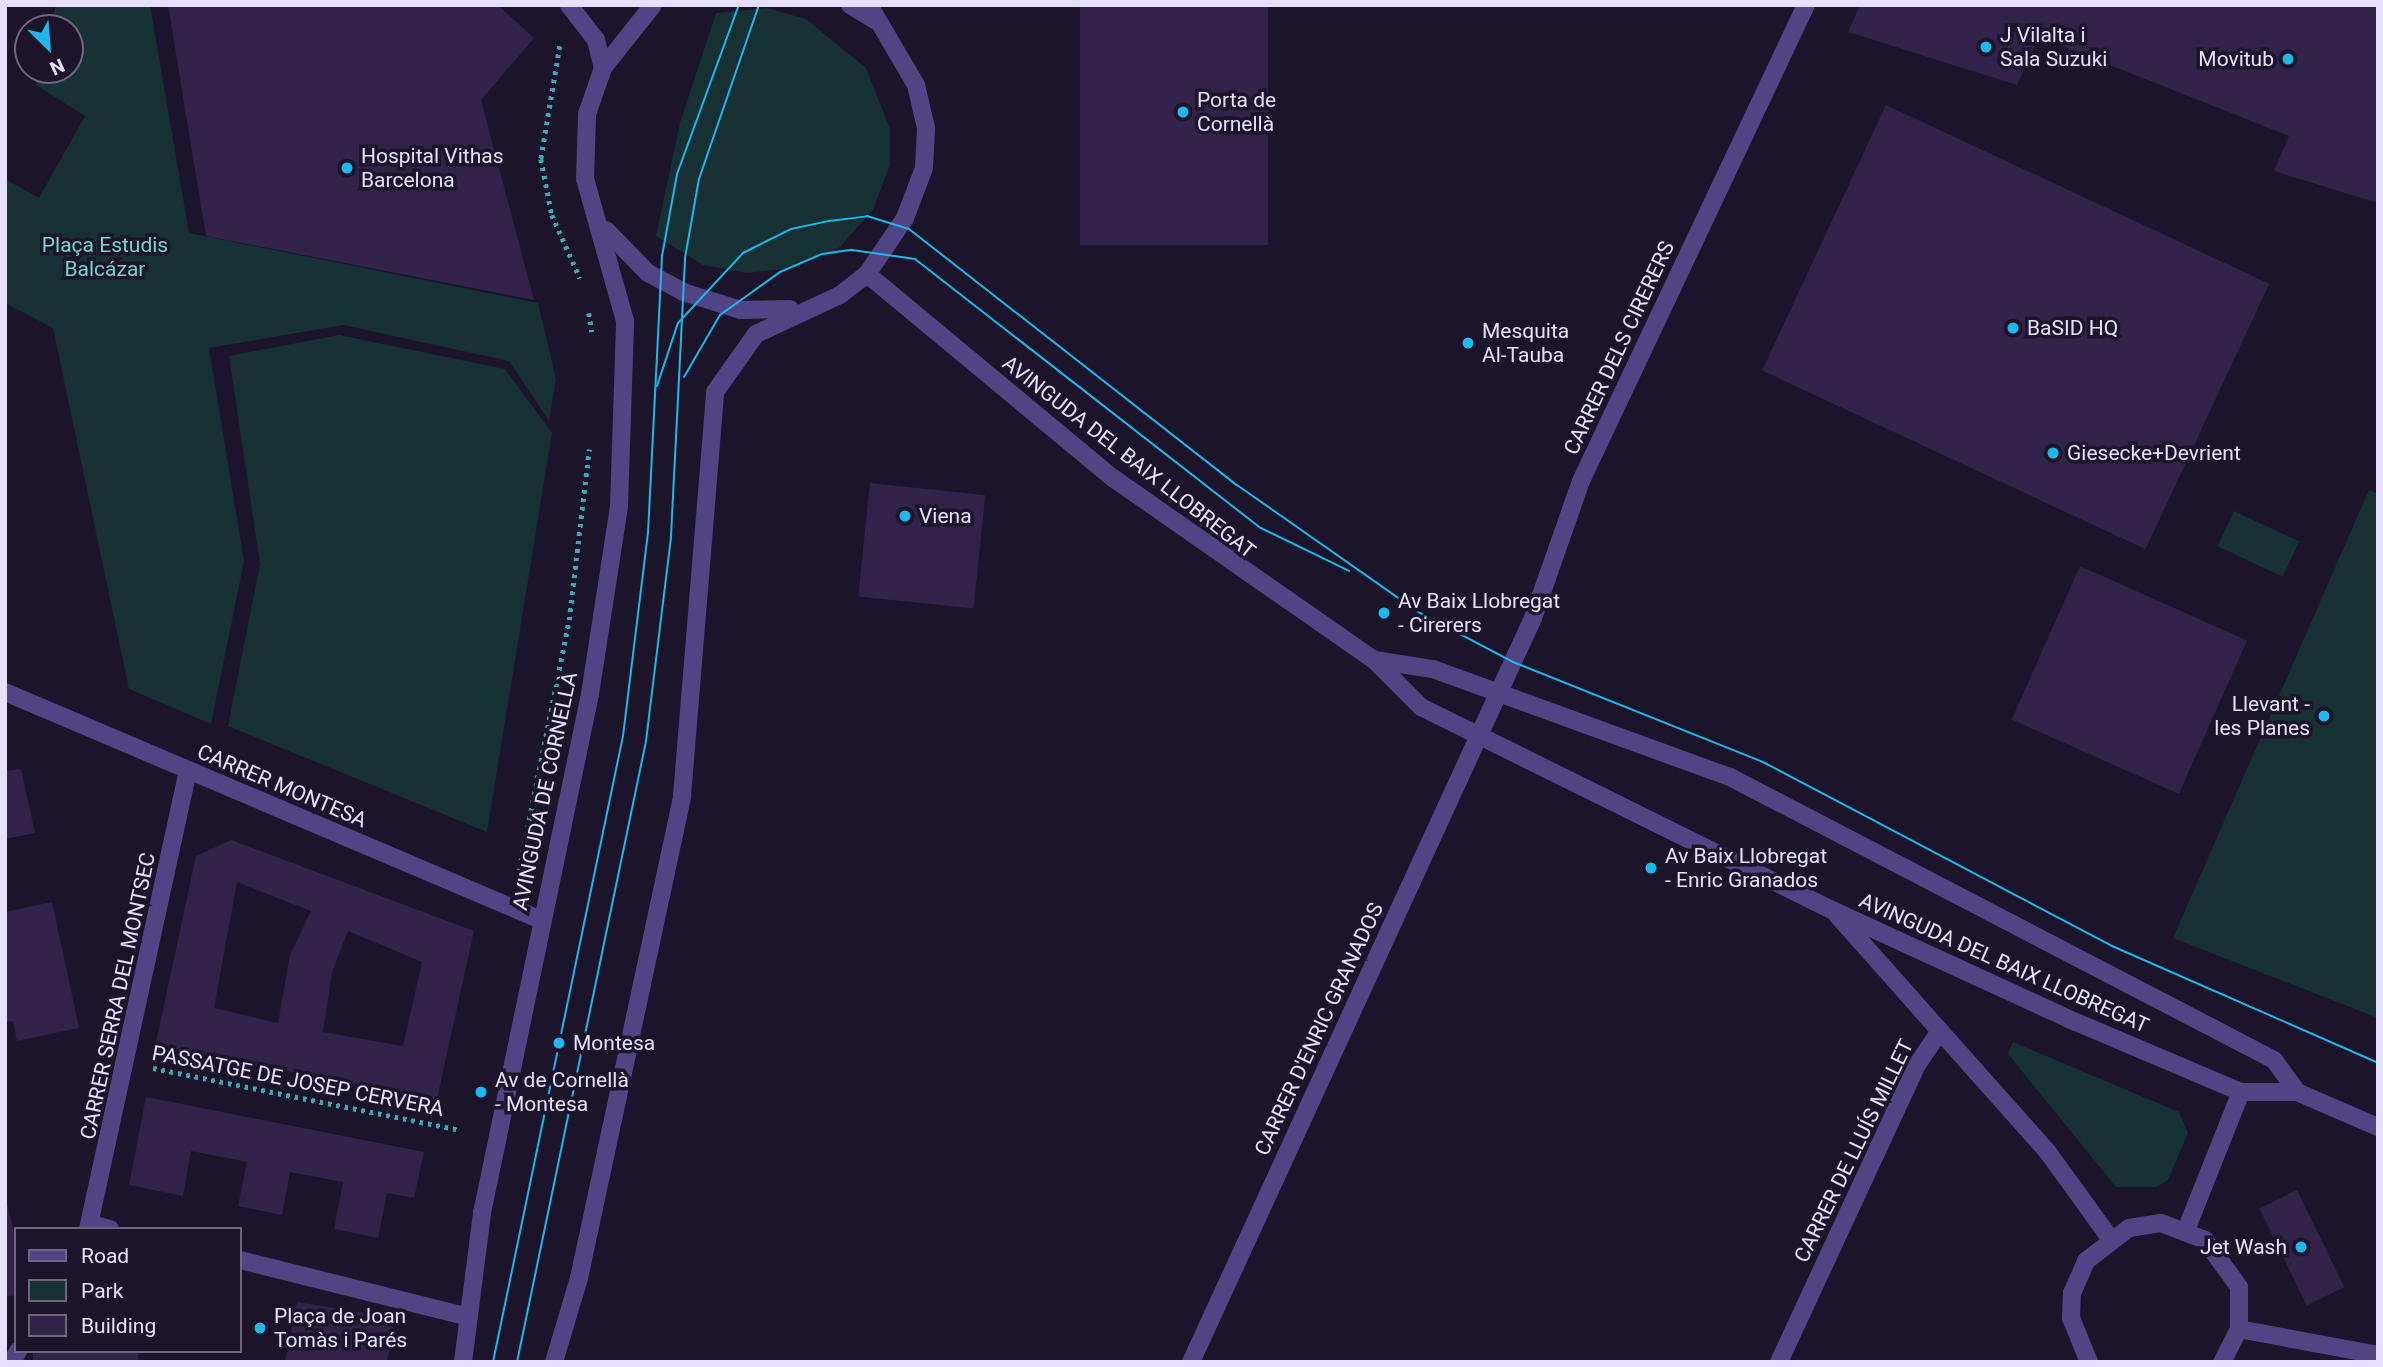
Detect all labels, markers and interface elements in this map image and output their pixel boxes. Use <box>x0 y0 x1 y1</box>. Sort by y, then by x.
north arrow <box>14 14 84 84</box>
place label: J Vilalta i Sala Suzuki <box>2000 22 2107 72</box>
marker: J Vilalta i Sala Suzuki <box>1978 39 1994 55</box>
place label: Movitub <box>2198 46 2274 72</box>
marker: Movitub <box>2280 51 2296 67</box>
text: N <box>46 53 68 80</box>
place label: Porta de Cornellà <box>1197 87 1276 137</box>
marker: Porta de Cornellà <box>1175 104 1191 120</box>
place label: Hospital Vithas Barcelona <box>361 143 503 193</box>
marker: Hospital Vithas Barcelona <box>339 160 355 176</box>
park label: Plaça Estudis Balcázar <box>42 232 168 282</box>
street label: CARRER DELS CIRERERS <box>1558 237 1680 459</box>
place label: BaSID HQ <box>2027 315 2118 341</box>
place label: Mesquita Al-Tauba <box>1482 318 1569 368</box>
marker: BaSID HQ <box>2005 320 2021 336</box>
marker: Mesquita Al-Tauba <box>1460 335 1476 351</box>
street label: AVINGUDA DEL BAIX LLOBREGAT <box>997 350 1261 564</box>
place label: Giesecke+Devrient <box>2067 440 2241 466</box>
marker: Giesecke+Devrient <box>2045 445 2061 461</box>
place label: Viena <box>919 503 972 529</box>
marker: Viena <box>897 508 913 524</box>
place label: Av Baix Llobregat - Cirerers <box>1398 588 1560 638</box>
marker: Av Baix Llobregat - Cirerers <box>1376 605 1392 621</box>
street label: AVINGUDA DE CORNELLÀ <box>507 670 583 912</box>
place label: Llevant - les Planes <box>2214 691 2310 741</box>
marker: Llevant - les Planes <box>2316 708 2332 724</box>
street label: CARRER MONTESA <box>194 739 370 833</box>
place label: Av Baix Llobregat - Enric Granados <box>1665 843 1827 893</box>
street label: CARRER SERRA DEL MONTSEC <box>75 850 161 1142</box>
marker: Av Baix Llobregat - Enric Granados <box>1643 860 1659 876</box>
street label: AVINGUDA DEL BAIX LLOBREGAT <box>1855 888 2153 1038</box>
street label: CARRER D'ENRIC GRANADOS <box>1249 899 1389 1159</box>
place label: Montesa <box>573 1030 655 1056</box>
marker: Montesa <box>551 1035 567 1051</box>
street label: CARRER DE LLUÍS MILLET <box>1789 1036 1919 1266</box>
street label: PASSATGE DE JOSEP CERVERA <box>150 1040 446 1122</box>
place label: Av de Cornellà - Montesa <box>495 1067 629 1117</box>
marker: Av de Cornellà - Montesa <box>473 1084 489 1100</box>
legend <box>14 1227 242 1353</box>
place label: Jet Wash <box>2200 1234 2287 1260</box>
marker: Jet Wash <box>2293 1239 2309 1255</box>
text: Road <box>81 1244 129 1268</box>
text: Park <box>81 1279 123 1303</box>
place label: Plaça de Joan Tomàs i Parés <box>274 1303 407 1353</box>
text: Building <box>81 1314 156 1338</box>
marker: Plaça de Joan Tomàs i Parés <box>252 1320 268 1336</box>

